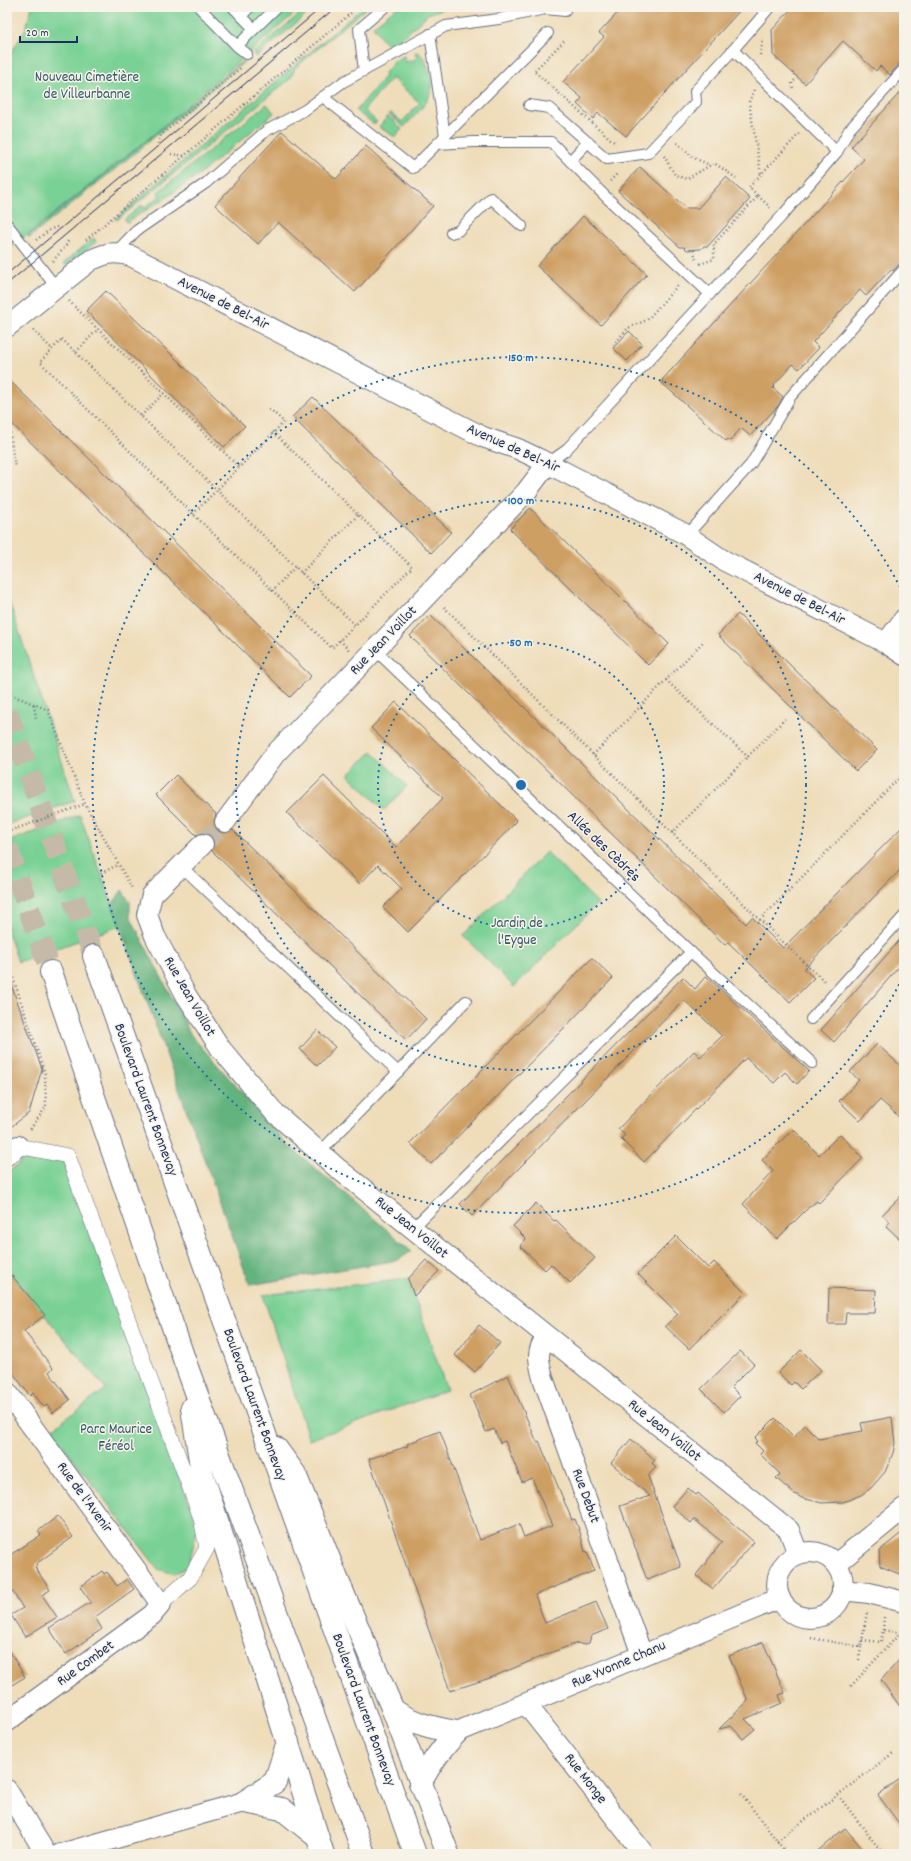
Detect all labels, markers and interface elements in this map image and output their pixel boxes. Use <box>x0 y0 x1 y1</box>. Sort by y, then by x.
scale bar <box>20 18 77 44</box>
text: 20 m <box>26 25 49 42</box>
park label: Nouveau Cimetière de Villeurbanne <box>35 67 140 106</box>
street label: Avenue de Bel-Air <box>173 271 273 337</box>
text: 150 m <box>508 350 534 367</box>
street label: Avenue de Bel-Air <box>463 419 564 480</box>
text: 100 m <box>508 493 534 510</box>
street label: Avenue de Bel-Air <box>749 566 849 632</box>
street label: Rue Jean Voillot <box>345 601 423 681</box>
text: 50 m <box>509 635 533 652</box>
centre of rings <box>514 778 528 792</box>
street label: Allée des Cèdres <box>561 806 645 888</box>
park label: Jardin de l'Eygue <box>491 913 543 952</box>
street label: Rue Jean Voillot <box>157 953 221 1042</box>
street label: Boulevard Laurent Bonnevay <box>107 1021 183 1180</box>
street label: Rue Jean Voillot <box>369 1191 453 1265</box>
street label: Boulevard Laurent Bonnevay <box>216 1326 292 1485</box>
street label: Rue Jean Voillot <box>622 1394 706 1468</box>
park label: Parc Maurice Féréol <box>80 1419 152 1458</box>
street label: Rue de l'Avenir <box>51 1458 118 1539</box>
street label: Rue Debut <box>565 1466 605 1527</box>
street label: Boulevard Laurent Bonnevay <box>325 1631 401 1790</box>
street label: Rue Combet <box>53 1635 120 1693</box>
street label: Rue Yvonne Chanu <box>568 1635 670 1695</box>
street label: Rue Monge <box>558 1749 612 1809</box>

